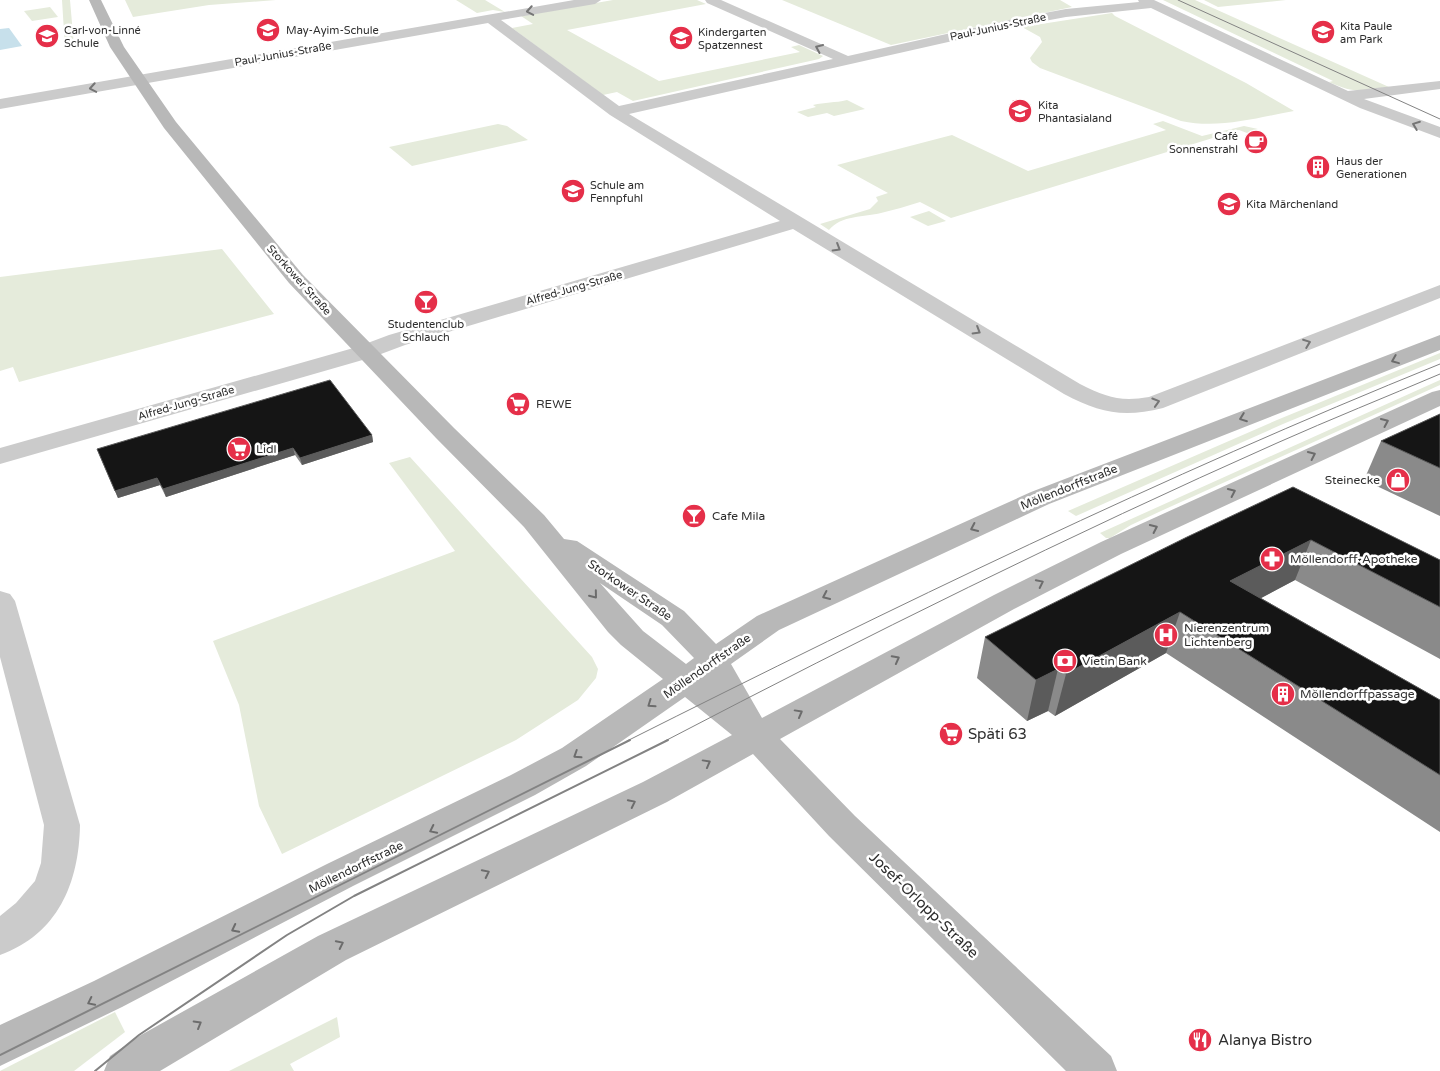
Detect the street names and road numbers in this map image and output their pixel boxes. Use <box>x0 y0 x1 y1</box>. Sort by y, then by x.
street label: Paul-Junius-Straße <box>949 10 1047 44</box>
street label: Paul-Junius-Straße <box>234 39 332 69</box>
street label: Storkower Straße <box>264 242 334 318</box>
street label: Alfred-Jung-Straße <box>524 268 624 308</box>
street label: Alfred-Jung-Straße <box>136 383 236 423</box>
street label: Möllendorffstraße <box>1018 461 1120 513</box>
street label: Storkower Straße <box>585 557 675 623</box>
street label: Möllendorffstraße <box>661 631 753 701</box>
street label: Möllendorffstraße <box>307 838 406 896</box>
street label: Josef-Orlopp-Straße <box>866 848 982 962</box>

